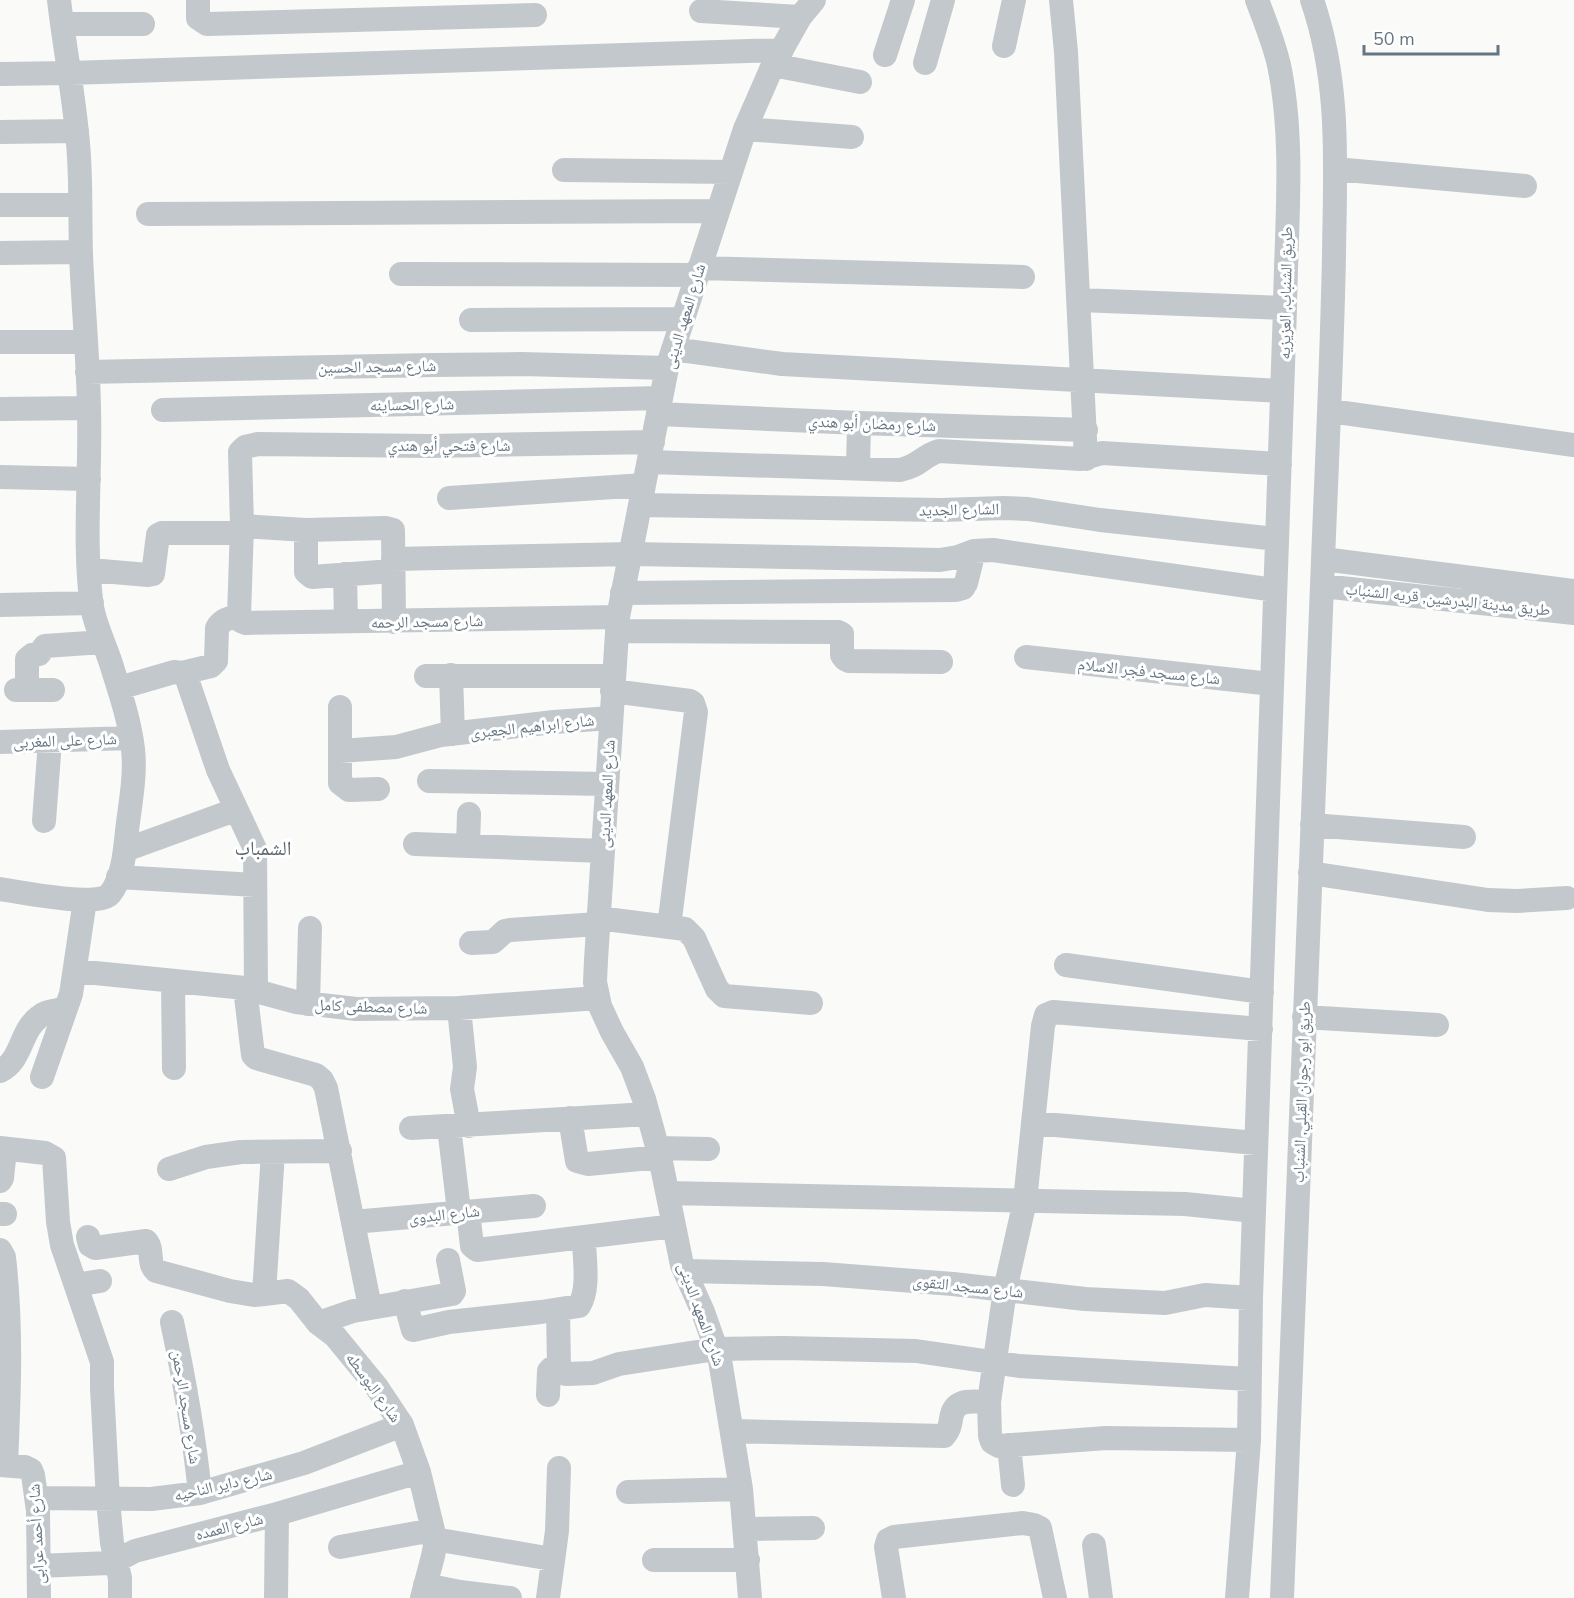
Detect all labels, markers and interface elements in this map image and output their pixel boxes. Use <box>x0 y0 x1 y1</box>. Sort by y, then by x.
scale bar <box>1364 18 1498 56</box>
text: 50 m <box>1373 27 1415 51</box>
street label: طريق الشنباب, العزيزيه <box>1274 226 1298 360</box>
street label: شارع المعهد الدينى <box>659 261 711 371</box>
street label: شارع مسجد الحسين <box>318 355 436 379</box>
street label: شارع الحساينه <box>370 393 454 417</box>
street label: شارع رمضان أبو هندي <box>808 411 936 438</box>
street label: شارع فتحي أبو هندي <box>388 435 510 458</box>
street label: الشارع الجديد <box>919 498 999 522</box>
street label: طريق مدينة البدرشين, قريه الشنباب <box>1344 578 1551 622</box>
street label: شارع مسجد الرحمه <box>371 610 483 634</box>
street label: شارع مسجد فجر الاسلام <box>1077 654 1221 690</box>
street label: شارع ابراهيم الجعبرى <box>469 710 595 744</box>
street label: شارع على المغربى <box>13 728 117 754</box>
street label: شارع المعهد الدينى <box>593 739 621 849</box>
district label: الشمباب <box>235 835 291 862</box>
street label: شارع مصطفى كامل <box>314 994 428 1020</box>
street label: طريق ابو رجوان القبلي, الشنباب <box>1288 1001 1317 1183</box>
street label: شارع البدوى <box>407 1200 481 1230</box>
street label: شارع المعهد الدينى <box>672 1260 730 1369</box>
street label: شارع مسجد التقوى <box>911 1270 1024 1304</box>
street label: شارع البوسطه <box>340 1348 406 1427</box>
street label: شارع مسجد الرحمن <box>166 1349 206 1465</box>
street label: شارع داير الناحيه <box>172 1463 274 1507</box>
street label: شارع أحمد عرابى <box>23 1483 51 1585</box>
street label: شارع العمده <box>193 1508 265 1546</box>

